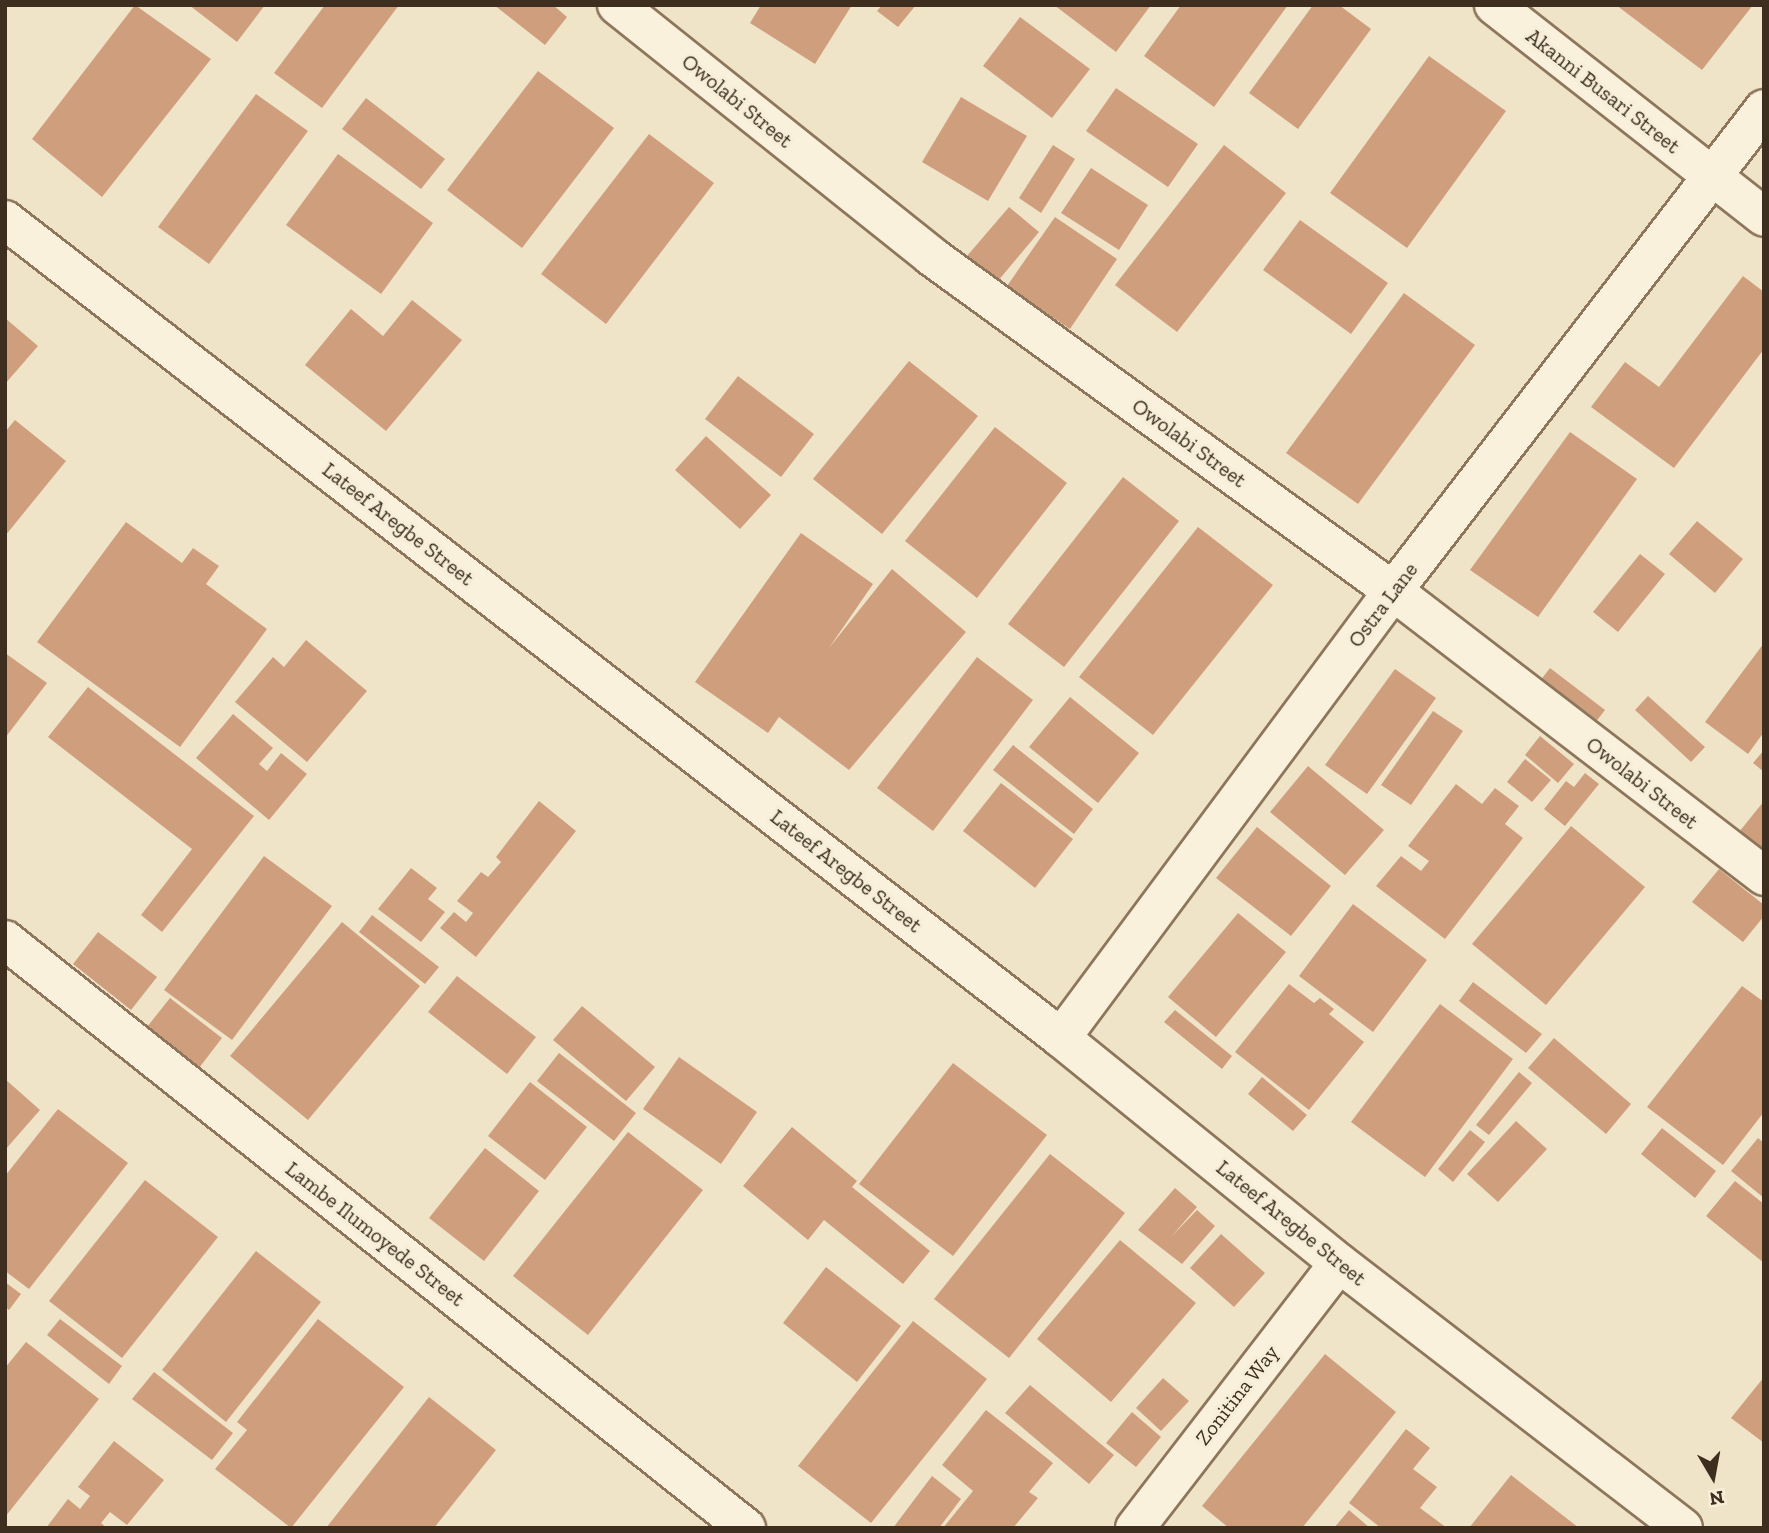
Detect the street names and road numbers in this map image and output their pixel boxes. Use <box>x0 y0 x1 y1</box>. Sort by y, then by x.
street label: Akanni Busari Street <box>1521 23 1685 159</box>
street label: Owolabi Street <box>677 49 797 153</box>
street label: Owolabi Street <box>1127 393 1251 493</box>
street label: Lateef Aregbe Street <box>317 457 479 591</box>
street label: Ostra Lane <box>1343 558 1423 652</box>
street label: Owolabi Street <box>1581 732 1703 834</box>
street label: Lateef Aregbe Street <box>765 804 927 938</box>
street label: Lateef Aregbe Street <box>1211 1155 1371 1291</box>
street label: Lambe Ilumoyede Street <box>281 1156 469 1312</box>
street label: Zonitina Way <box>1190 1340 1284 1450</box>

